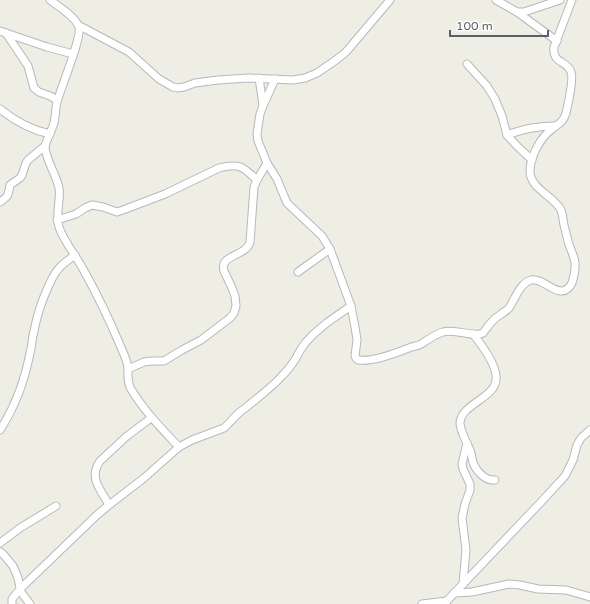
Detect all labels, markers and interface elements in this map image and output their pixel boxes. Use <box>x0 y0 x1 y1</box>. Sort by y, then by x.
scale bar <box>450 12 548 38</box>
text: 100 m <box>456 19 493 33</box>

